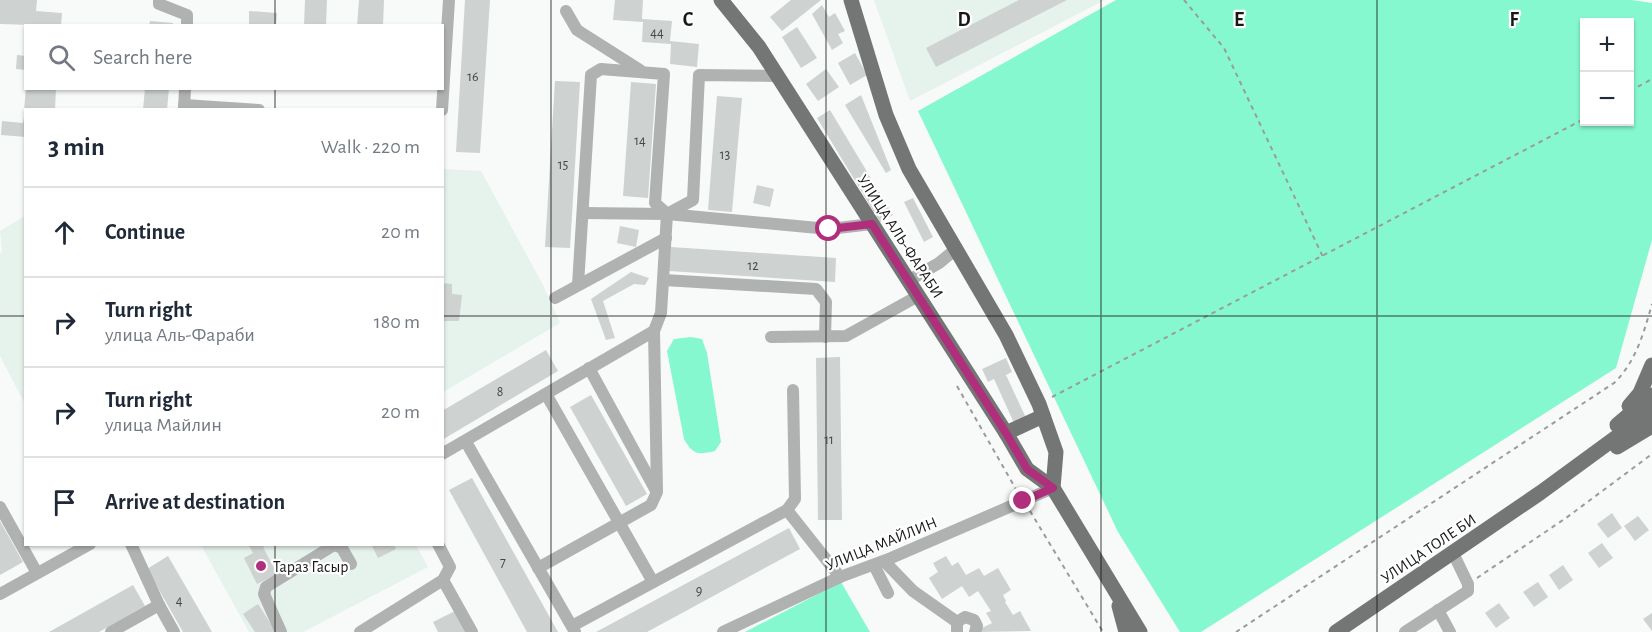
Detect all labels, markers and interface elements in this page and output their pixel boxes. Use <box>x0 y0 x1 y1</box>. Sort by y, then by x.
text: C <box>683 10 694 30</box>
text: D <box>957 10 971 30</box>
text: E <box>1234 10 1244 30</box>
text: F <box>1509 10 1519 30</box>
map controls <box>1580 18 1634 126</box>
button: + <box>1580 18 1634 72</box>
search box <box>24 24 444 90</box>
house number: 44 <box>650 26 664 40</box>
icon: search <box>45 41 78 74</box>
text: Search here <box>93 46 192 68</box>
house number: 16 <box>467 70 479 84</box>
button: − <box>1580 72 1634 126</box>
text: 3 min <box>48 134 105 160</box>
house number: 14 <box>634 134 646 148</box>
text: Walk · 220 m <box>321 137 420 157</box>
house number: 13 <box>720 148 731 162</box>
house number: 15 <box>558 158 568 172</box>
street label: УЛИЦА АЛЬ-ФАРАБИ <box>854 172 946 301</box>
route start <box>815 215 841 241</box>
icon: ahead <box>48 216 81 249</box>
text: Continue <box>105 221 185 243</box>
text: 20 m <box>381 222 420 242</box>
house number: 12 <box>747 259 759 273</box>
text: Turn right <box>105 299 192 321</box>
icon: right <box>48 306 81 339</box>
text: 180 m <box>374 312 420 332</box>
text: улица Аль-Фараби <box>105 325 255 345</box>
house number: 8 <box>497 385 503 399</box>
text: Turn right <box>105 389 192 411</box>
icon: right <box>48 396 81 429</box>
text: 20 m <box>381 402 420 422</box>
text: улица Майлин <box>105 415 222 435</box>
house number: 11 <box>824 433 834 447</box>
icon: arrive <box>48 486 81 519</box>
route end <box>1009 487 1035 513</box>
text: Arrive at destination <box>105 491 285 513</box>
street label: УЛИЦА ТОЛЕ БИ <box>1378 511 1479 586</box>
street label: УЛИЦА МАЙЛИН <box>823 513 939 574</box>
house number: 7 <box>500 555 506 569</box>
marker: Тараз Гасыр <box>254 559 268 573</box>
place label: Тараз Гасыр <box>273 559 348 575</box>
house number: 9 <box>696 584 702 598</box>
house number: 4 <box>176 594 183 608</box>

